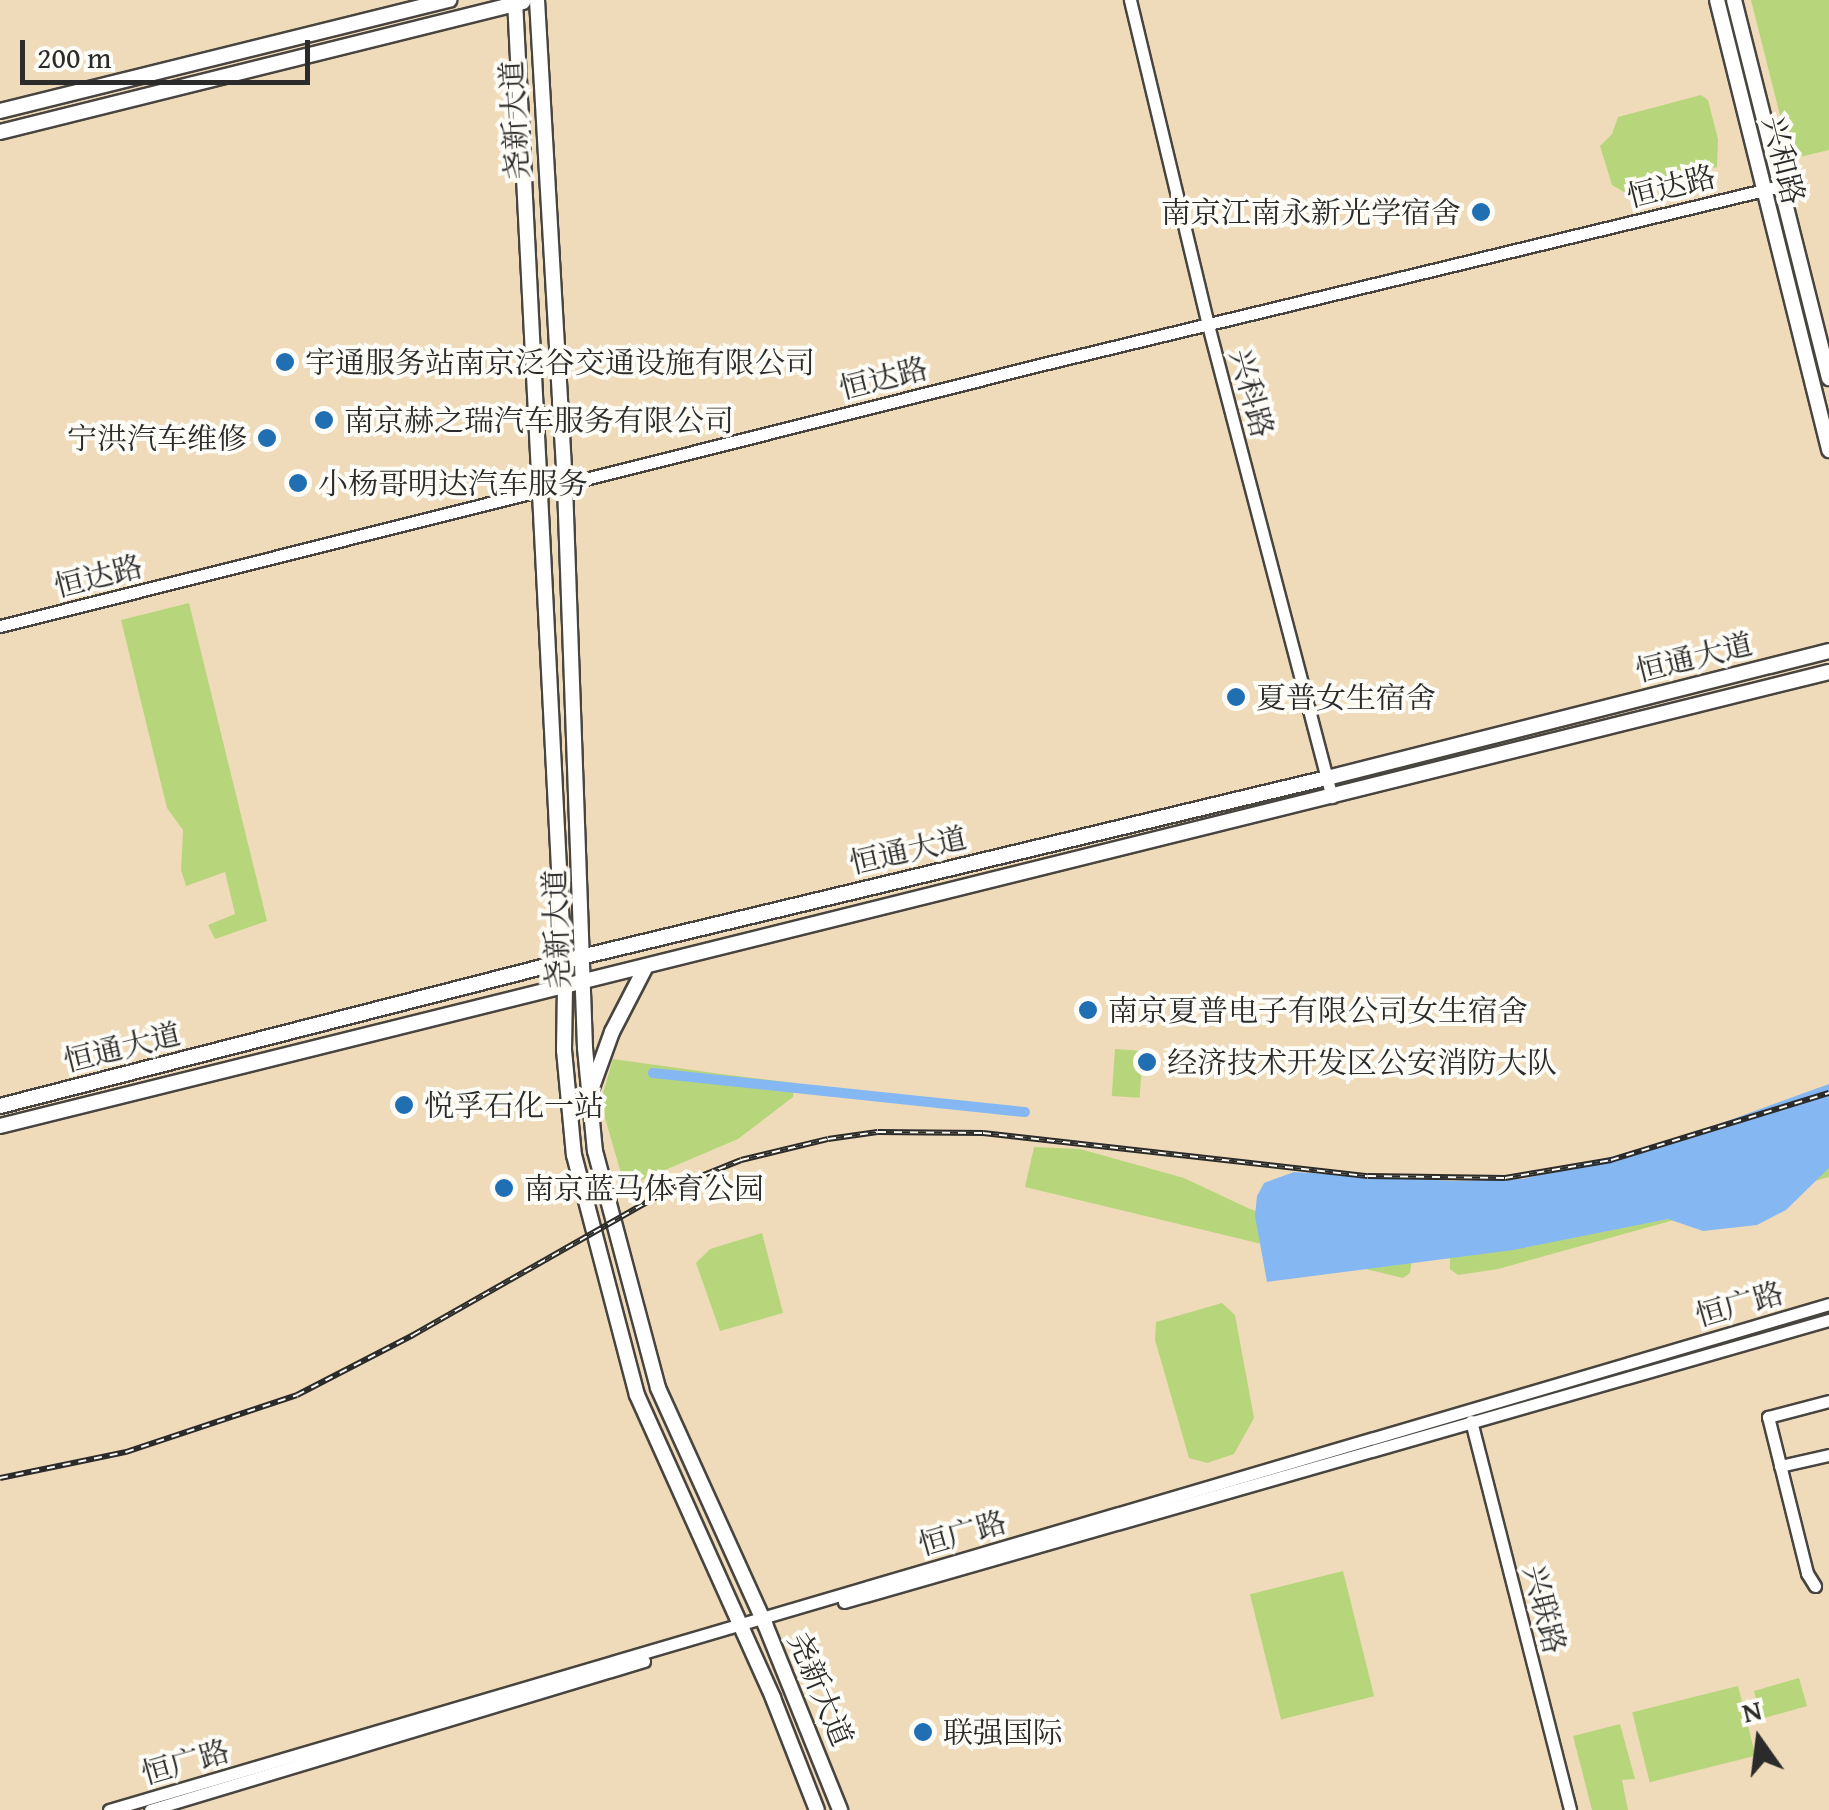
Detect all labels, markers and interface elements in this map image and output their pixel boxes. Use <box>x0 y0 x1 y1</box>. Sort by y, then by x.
scale bar <box>25 20 315 82</box>
text: 200 m <box>37 35 111 79</box>
street label: 尧新大道 <box>493 59 535 181</box>
street label: 兴和路 <box>1756 112 1812 208</box>
street label: 恒达路 <box>1623 158 1719 214</box>
place label: 南京江南永新光学宿舍 <box>1161 194 1461 230</box>
marker: 南京江南永新光学宿舍 <box>1470 201 1492 223</box>
place label: 宇通服务站南京泛谷交通设施有限公司 <box>305 344 815 380</box>
street label: 兴科路 <box>1223 345 1281 441</box>
street label: 恒达路 <box>835 350 931 406</box>
marker: 宇通服务站南京泛谷交通设施有限公司 <box>274 351 296 373</box>
place label: 南京赫之瑞汽车服务有限公司 <box>344 402 734 438</box>
marker: 南京赫之瑞汽车服务有限公司 <box>313 409 335 431</box>
place label: 宁洪汽车维修 <box>67 420 247 456</box>
marker: 宁洪汽车维修 <box>256 427 278 449</box>
place label: 小杨哥明达汽车服务 <box>318 465 588 501</box>
marker: 小杨哥明达汽车服务 <box>287 472 309 494</box>
street label: 恒达路 <box>50 548 146 604</box>
street label: 恒通大道 <box>1631 625 1757 689</box>
place label: 夏普女生宿舍 <box>1256 679 1436 715</box>
marker: 夏普女生宿舍 <box>1225 686 1247 708</box>
street label: 恒通大道 <box>845 819 971 881</box>
street label: 尧新大道 <box>536 868 576 990</box>
place label: 南京夏普电子有限公司女生宿舍 <box>1108 992 1528 1028</box>
marker: 南京夏普电子有限公司女生宿舍 <box>1077 999 1099 1021</box>
street label: 恒通大道 <box>59 1015 185 1079</box>
place label: 经济技术开发区公安消防大队 <box>1167 1044 1557 1080</box>
marker: 经济技术开发区公安消防大队 <box>1136 1051 1158 1073</box>
place label: 悦孚石化一站 <box>424 1087 604 1123</box>
marker: 悦孚石化一站 <box>393 1094 415 1116</box>
place label: 南京蓝马体育公园 <box>524 1170 764 1206</box>
marker: 南京蓝马体育公园 <box>493 1177 515 1199</box>
street label: 恒广路 <box>1691 1274 1787 1334</box>
street label: 恒广路 <box>914 1503 1010 1563</box>
street label: 兴联路 <box>1517 1561 1573 1657</box>
street label: 尧新大道 <box>781 1627 861 1751</box>
text: N <box>1738 1688 1766 1733</box>
north arrow <box>1709 1690 1809 1790</box>
place label: 联强国际 <box>943 1714 1063 1750</box>
marker: 联强国际 <box>912 1721 934 1743</box>
street label: 恒广路 <box>137 1732 233 1792</box>

